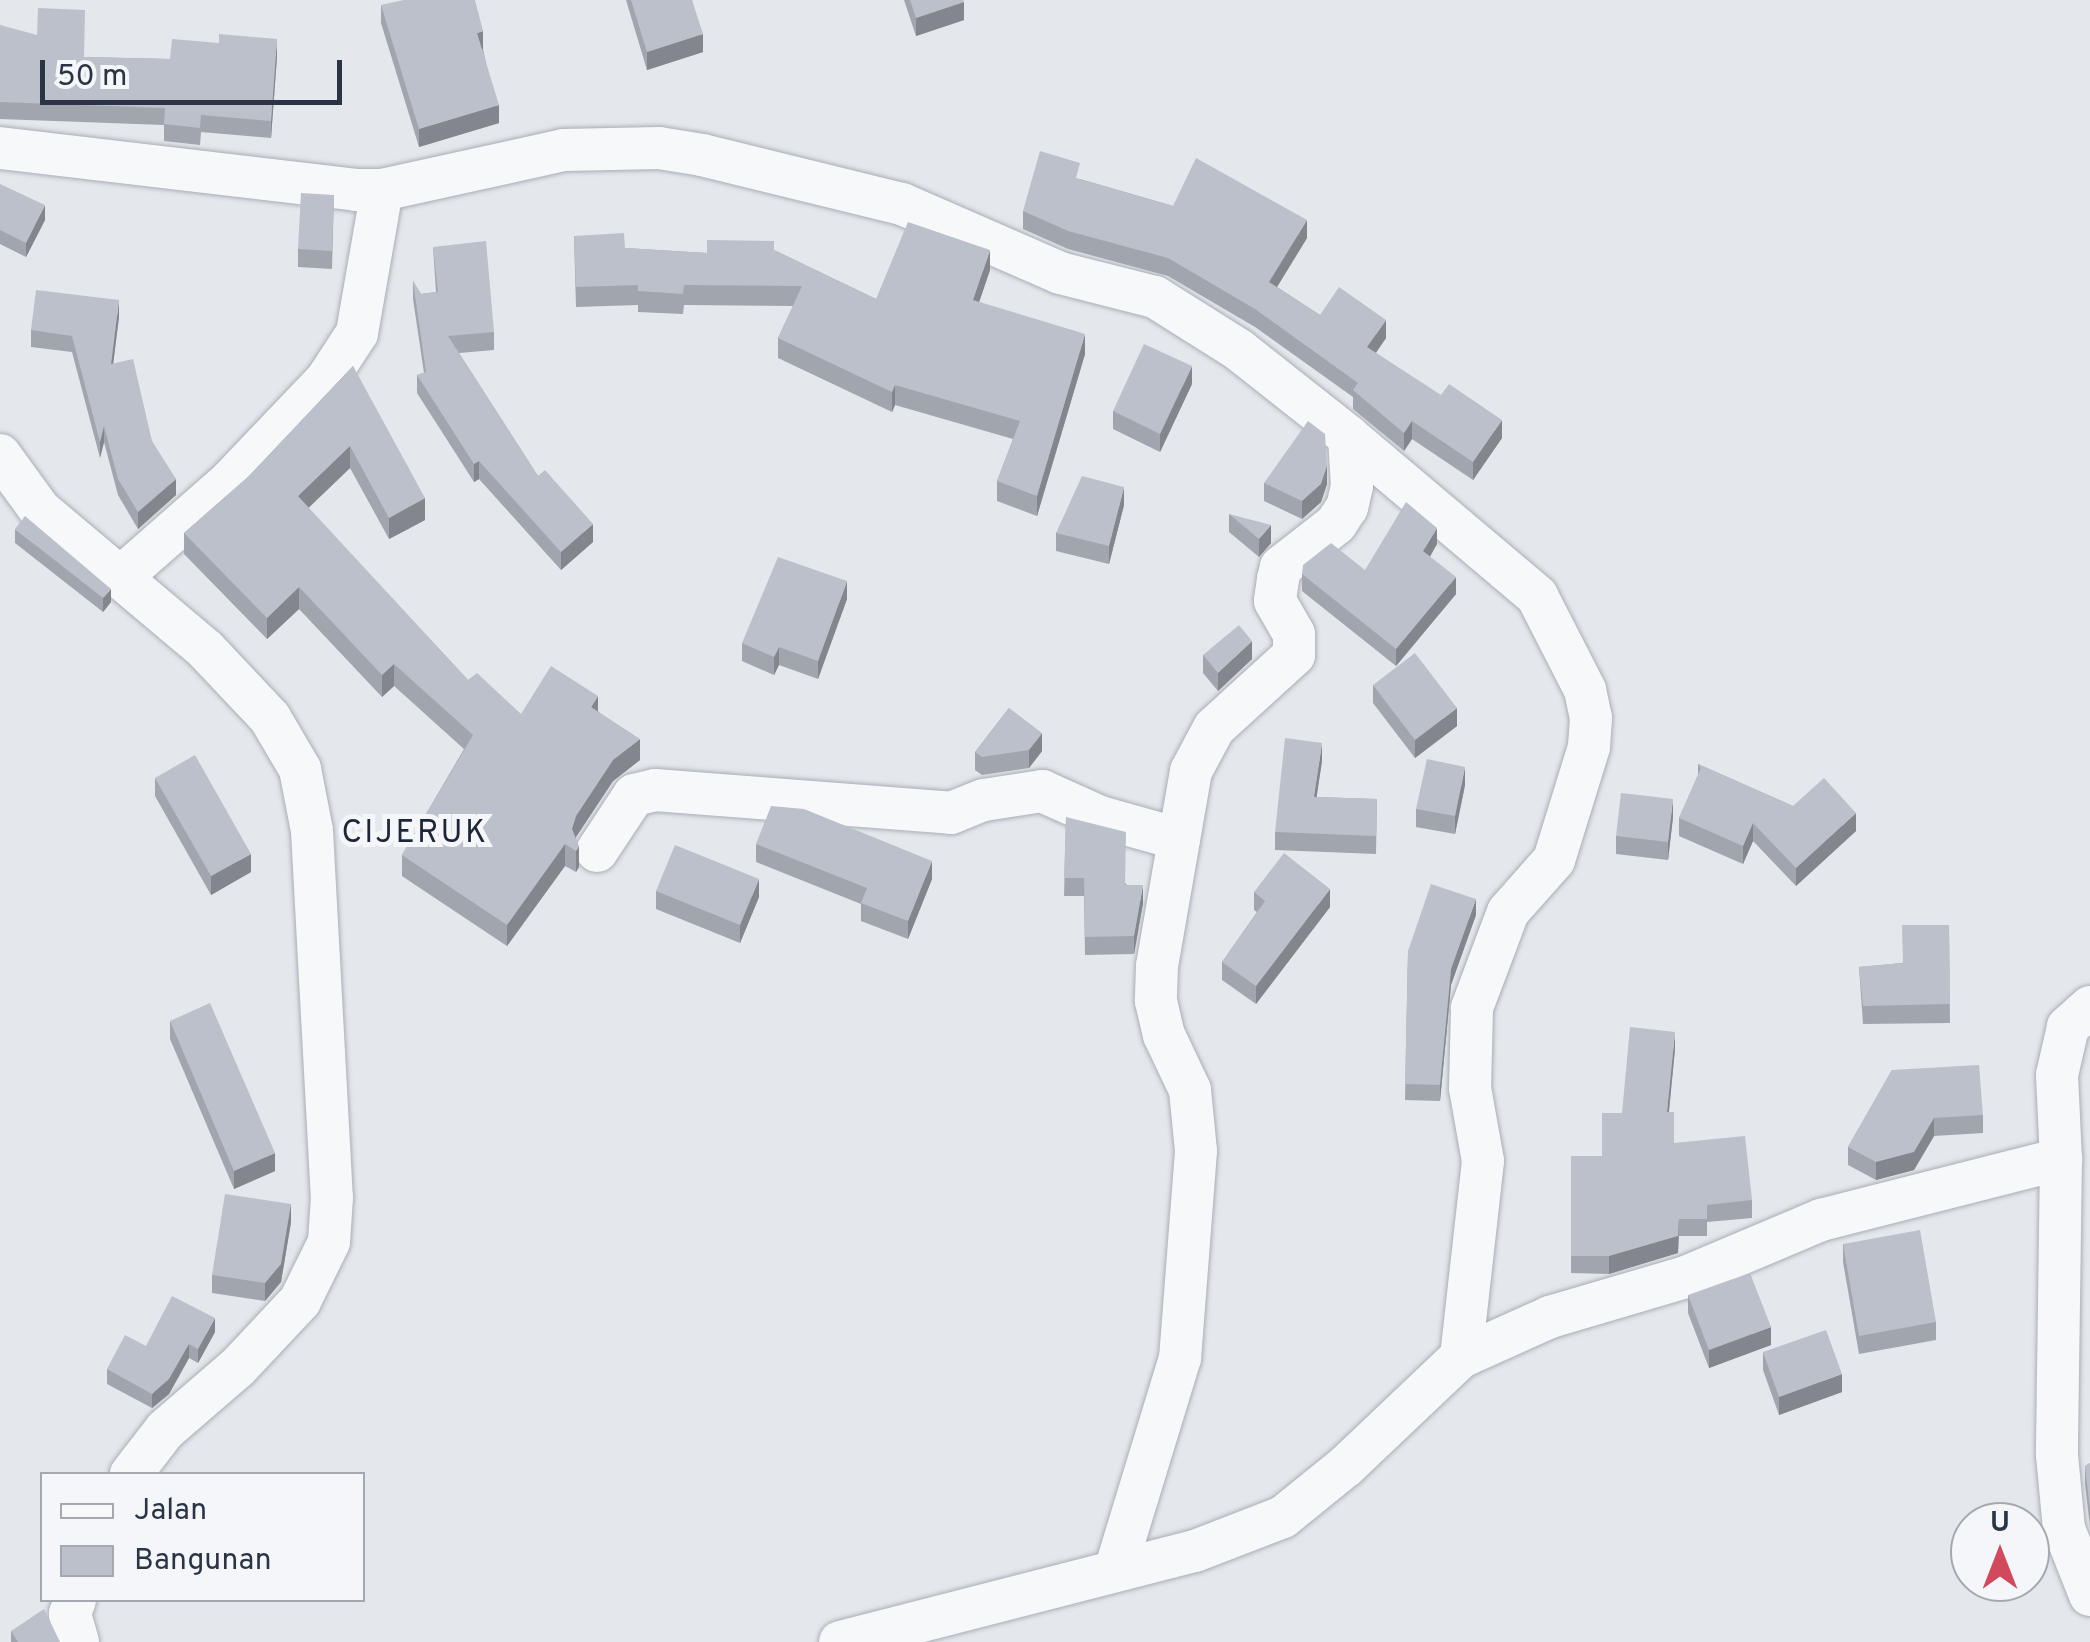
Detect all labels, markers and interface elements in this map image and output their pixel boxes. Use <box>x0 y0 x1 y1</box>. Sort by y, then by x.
scale bar <box>45 40 348 102</box>
text: 50 m <box>57 59 127 96</box>
district label: CIJERUK <box>341 815 489 853</box>
legend <box>40 1472 365 1602</box>
text: Jalan <box>134 1493 207 1530</box>
north arrow <box>1950 1502 2050 1602</box>
text: U <box>1990 1506 2010 1542</box>
text: Bangunan <box>134 1543 272 1580</box>

